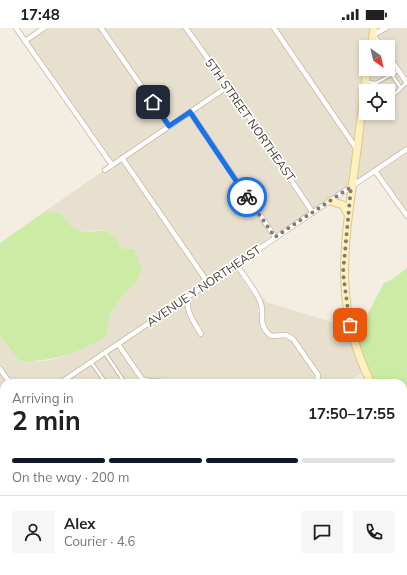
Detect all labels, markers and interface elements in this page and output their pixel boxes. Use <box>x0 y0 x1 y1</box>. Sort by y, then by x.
text: 17:48 <box>20 5 60 24</box>
north arrow <box>359 40 395 76</box>
map controls <box>359 40 395 120</box>
street label: 5TH STREET NORTHEAST <box>202 55 299 185</box>
button: locate <box>359 84 395 120</box>
pin <box>136 85 170 119</box>
icon: home <box>142 91 164 113</box>
courier <box>227 177 267 217</box>
icon: bike <box>236 186 258 208</box>
street label: AVENUE Y NORTHEAST <box>144 241 264 330</box>
pin <box>333 308 367 342</box>
icon: bag <box>339 314 361 336</box>
text: Arriving in <box>12 390 74 406</box>
text: 2 min <box>12 404 81 437</box>
text: 17:50–17:55 <box>308 404 395 423</box>
text: On the way · 200 m <box>12 469 129 485</box>
button: person <box>12 511 54 553</box>
button: chat <box>301 511 343 553</box>
button: phone <box>353 511 395 553</box>
text: Alex <box>64 514 96 533</box>
text: Courier · 4.6 <box>64 533 135 549</box>

